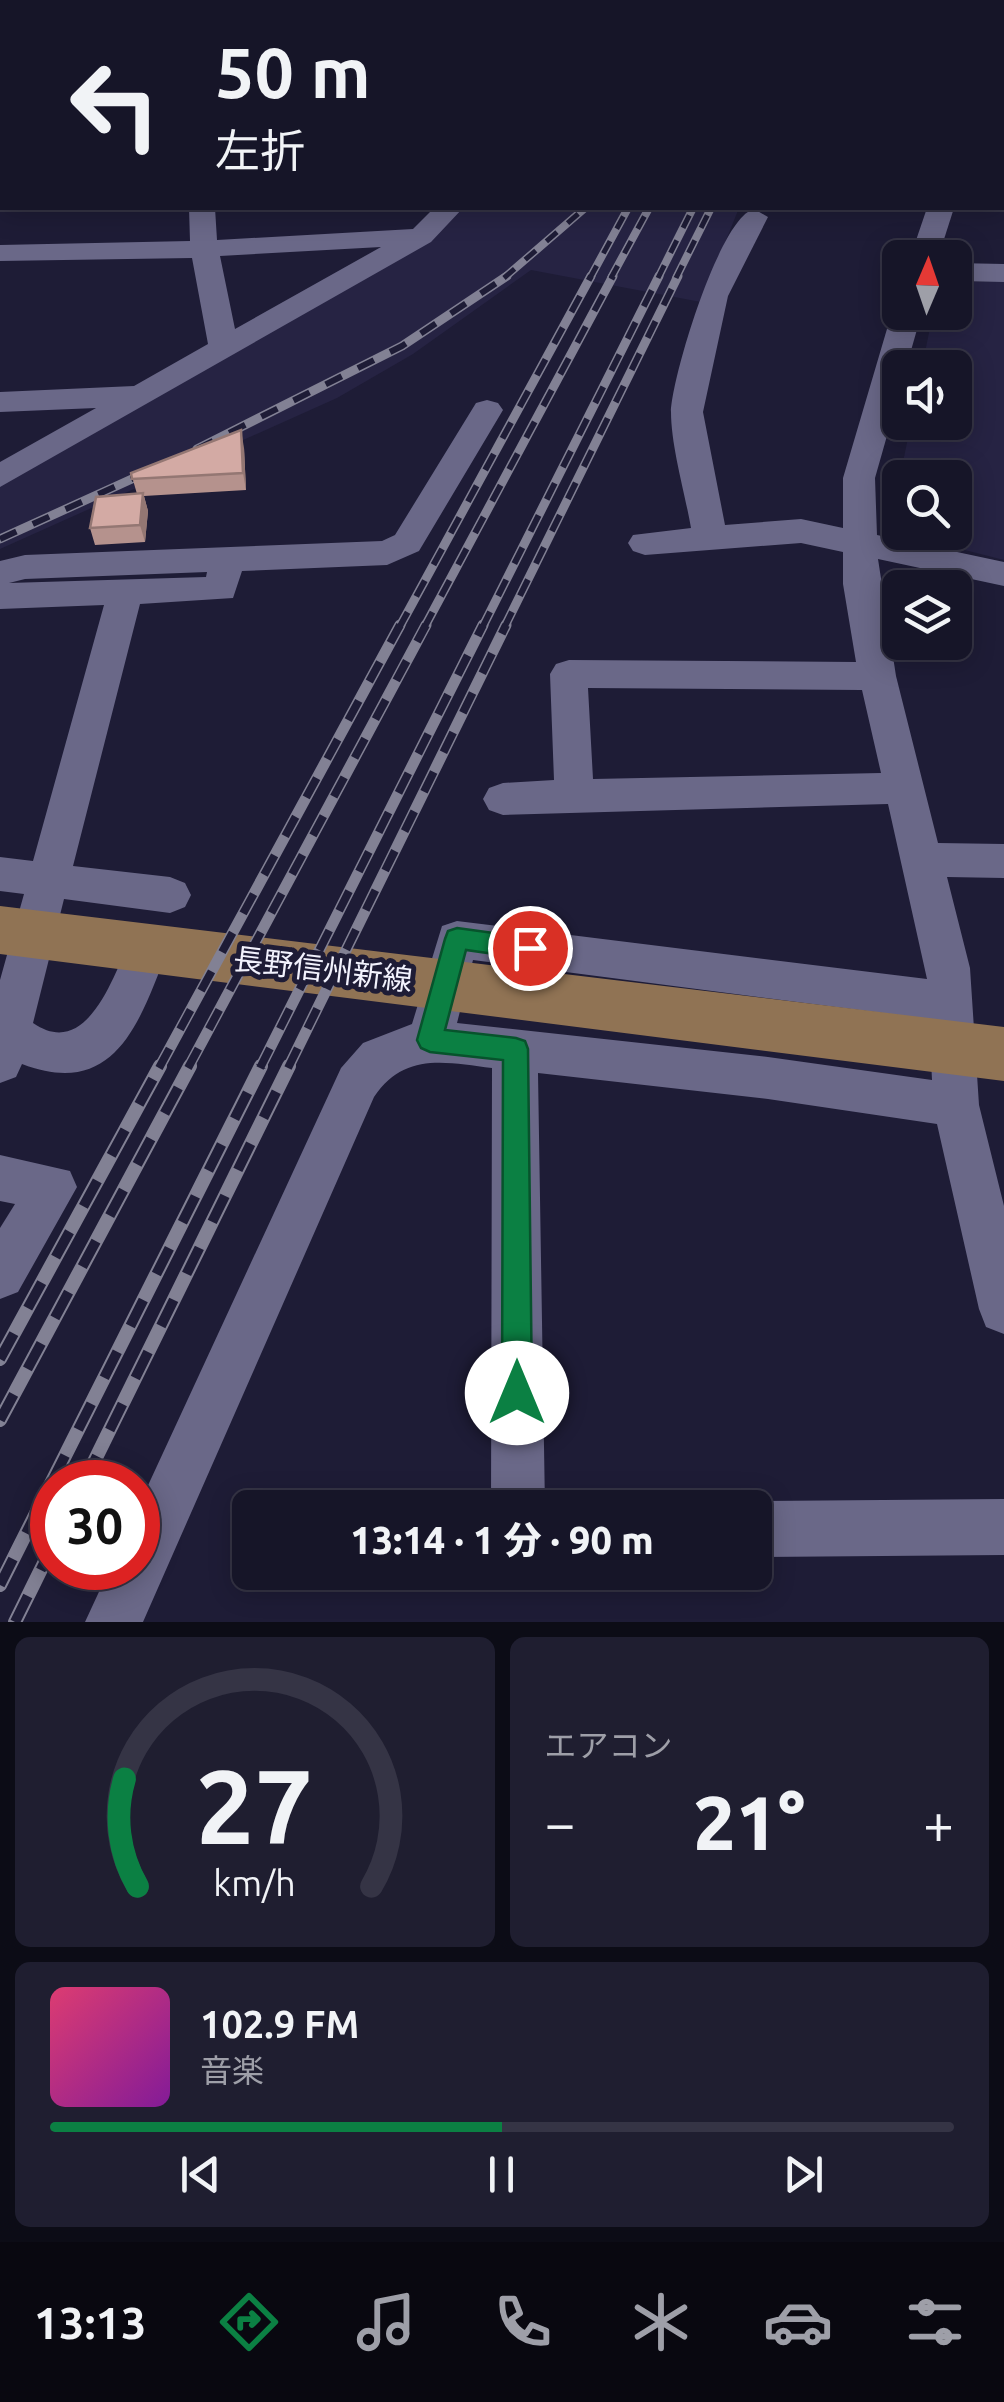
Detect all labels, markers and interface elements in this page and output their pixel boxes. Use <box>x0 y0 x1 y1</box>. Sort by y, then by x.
text: 50 m <box>215 33 371 111</box>
icon: left <box>50 40 180 170</box>
text: 左折 <box>215 125 305 176</box>
north arrow <box>882 240 972 330</box>
map controls <box>882 240 972 660</box>
button: sound <box>882 350 972 440</box>
button: search <box>882 460 972 550</box>
button: layers <box>882 570 972 660</box>
pin <box>488 906 573 991</box>
icon: arrive <box>503 921 558 976</box>
street label: 長野信州新線 <box>232 941 414 997</box>
position arrow <box>465 1341 569 1445</box>
speed limit sign: 30 <box>30 1460 160 1590</box>
text: 13:14 · 1 分 · 90 m <box>350 1519 654 1561</box>
text: エアコン <box>545 1727 673 1763</box>
text: 27 <box>196 1747 313 1864</box>
text: 21° <box>693 1780 805 1864</box>
text: − <box>545 1792 576 1853</box>
text: + <box>923 1792 954 1853</box>
text: km/h <box>213 1863 296 1903</box>
text: 102.9 FM <box>200 2003 359 2045</box>
text: 音楽 <box>200 2052 264 2088</box>
icon: previous <box>173 2147 228 2202</box>
icon: pause <box>474 2147 529 2202</box>
icon: next <box>776 2147 831 2202</box>
icon: directions <box>214 2287 284 2357</box>
icon: music <box>351 2287 421 2357</box>
icon: phone <box>488 2287 558 2357</box>
icon: climate <box>626 2287 696 2357</box>
icon: car <box>763 2287 833 2357</box>
icon: filters <box>900 2287 970 2357</box>
text: 13:13 <box>34 2297 146 2348</box>

